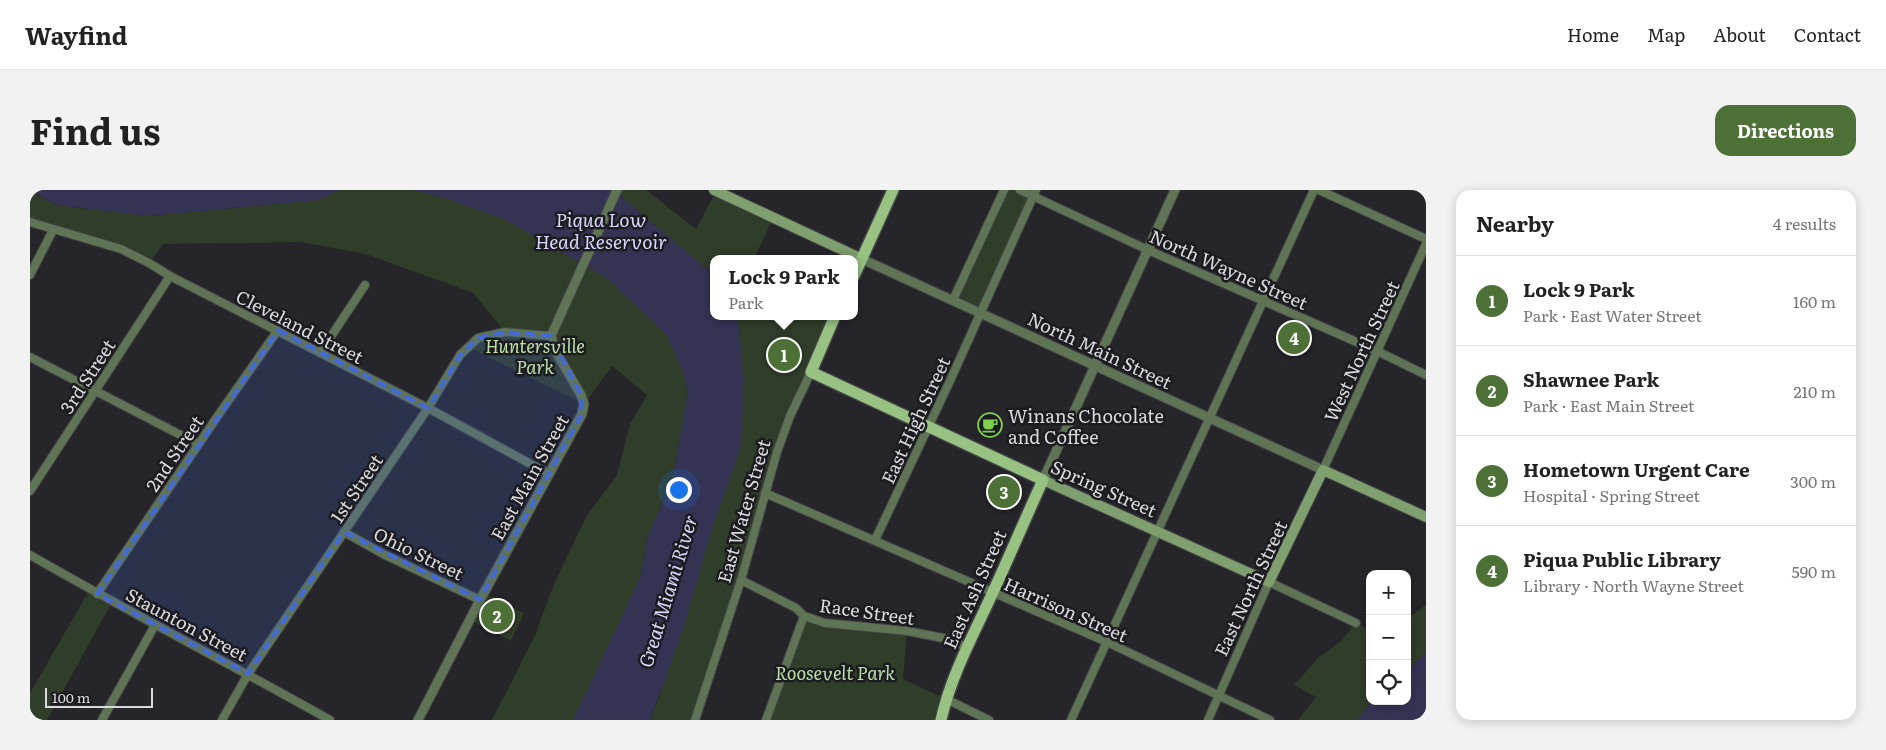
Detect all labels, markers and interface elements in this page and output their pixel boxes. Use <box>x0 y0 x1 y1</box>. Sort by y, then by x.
text: Wayfind <box>25 17 128 52</box>
text: Home <box>1567 21 1619 48</box>
text: Map <box>1647 21 1685 48</box>
text: About <box>1713 21 1766 48</box>
text: Contact <box>1794 21 1861 48</box>
text: Find us <box>30 104 160 156</box>
button: Directions <box>1715 105 1856 156</box>
water label: Piqua Low Head Reservoir <box>535 205 667 255</box>
text: Nearby <box>1476 207 1554 238</box>
text: 4 results <box>1773 211 1836 235</box>
street label: North Wayne Street <box>1146 222 1313 316</box>
popup <box>710 255 858 320</box>
text: Lock 9 Park <box>728 262 840 290</box>
street label: West North Street <box>1316 275 1406 426</box>
text: Lock 9 Park <box>1523 275 1635 303</box>
street label: Cleveland Street <box>231 282 369 370</box>
text: 1 <box>1489 289 1495 313</box>
text: 160 m <box>1793 289 1836 313</box>
text: Park <box>728 290 763 314</box>
text: Park · East Water Street <box>1523 303 1702 327</box>
street label: North Main Street <box>1024 305 1177 396</box>
pin: 4 <box>1278 319 1310 357</box>
park label: Huntersville Park <box>485 332 585 380</box>
street label: 3rd Street <box>53 333 122 419</box>
pin: 1 <box>768 336 800 374</box>
street label: East High Street <box>874 351 957 488</box>
text: Shawnee Park <box>1523 365 1659 393</box>
text: 2 <box>1488 379 1496 403</box>
text: 210 m <box>1793 379 1836 403</box>
text: Park · East Main Street <box>1523 393 1694 417</box>
place label: Winans Chocolate and Coffee <box>1008 402 1164 450</box>
street label: 2nd Street <box>138 409 210 497</box>
street label: East Main Street <box>483 409 575 545</box>
cafe icon: Winans Chocolate and Coffee <box>977 412 1003 438</box>
street label: East Water Street <box>710 435 777 586</box>
street label: 1st Street <box>323 448 389 528</box>
street label: Spring Street <box>1047 453 1162 524</box>
text: Hometown Urgent Care <box>1523 455 1750 483</box>
text: 3 <box>1488 469 1496 493</box>
text: 300 m <box>1790 469 1836 493</box>
pin: 3 <box>988 473 1020 511</box>
your location <box>666 477 692 503</box>
text: Hospital · Spring Street <box>1523 483 1700 507</box>
water label: Great Miami River <box>631 511 704 671</box>
street label: East North Street <box>1207 515 1294 660</box>
street label: Ohio Street <box>369 520 469 587</box>
street label: East Ash Street <box>936 524 1013 653</box>
text: Piqua Public Library <box>1523 545 1721 573</box>
text: 4 <box>1487 559 1497 583</box>
text: 590 m <box>1792 559 1836 583</box>
street label: Harrison Street <box>1000 570 1133 649</box>
map controls <box>1366 570 1411 705</box>
button: + <box>1366 570 1411 615</box>
text: Library · North Wayne Street <box>1523 573 1744 597</box>
street label: Staunton Street <box>121 581 253 668</box>
street label: Race Street <box>818 591 917 631</box>
pin: 2 <box>481 597 513 635</box>
button: − <box>1366 615 1411 660</box>
park label: Roosevelt Park <box>775 659 895 686</box>
button: locate <box>1366 660 1411 705</box>
scale bar <box>45 685 152 708</box>
text: 100 m <box>52 687 90 707</box>

